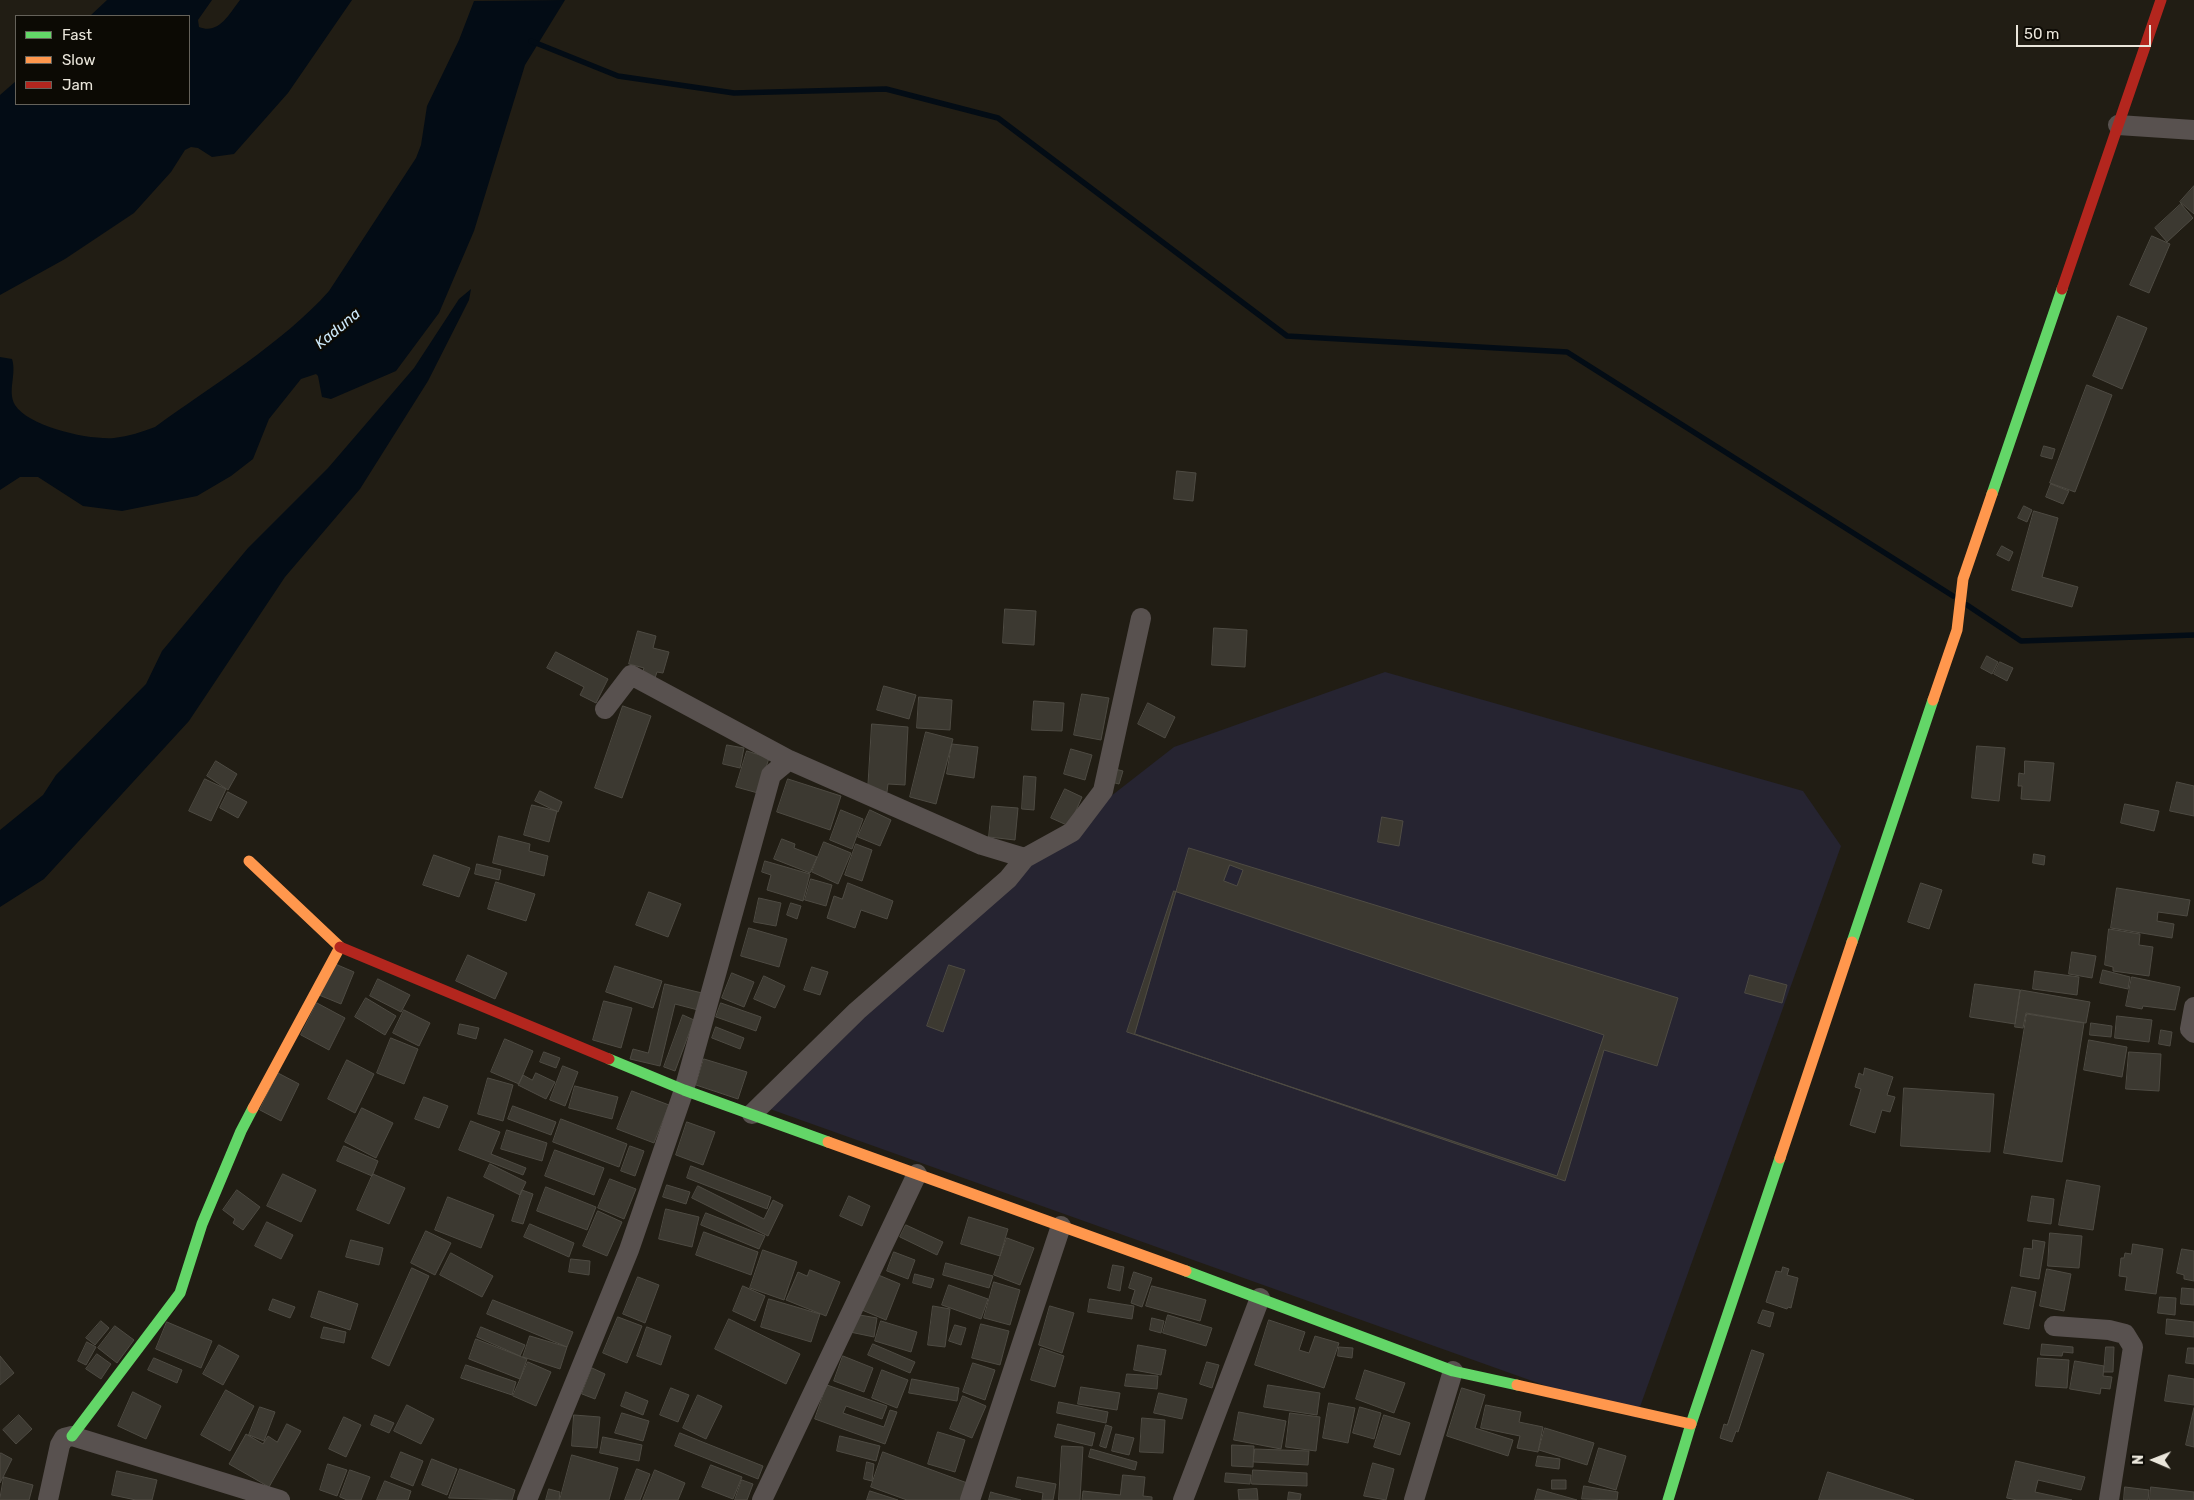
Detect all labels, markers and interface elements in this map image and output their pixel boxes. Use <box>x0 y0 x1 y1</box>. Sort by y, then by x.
legend <box>15 15 190 105</box>
scale bar <box>2019 15 2154 47</box>
text: 50 m <box>2024 25 2059 43</box>
text: Fast <box>62 26 92 44</box>
text: Slow <box>62 51 95 69</box>
text: Jam <box>62 76 93 94</box>
water label: Kaduna <box>312 305 364 353</box>
north arrow <box>2129 1435 2179 1485</box>
text: N <box>2130 1455 2147 1465</box>

